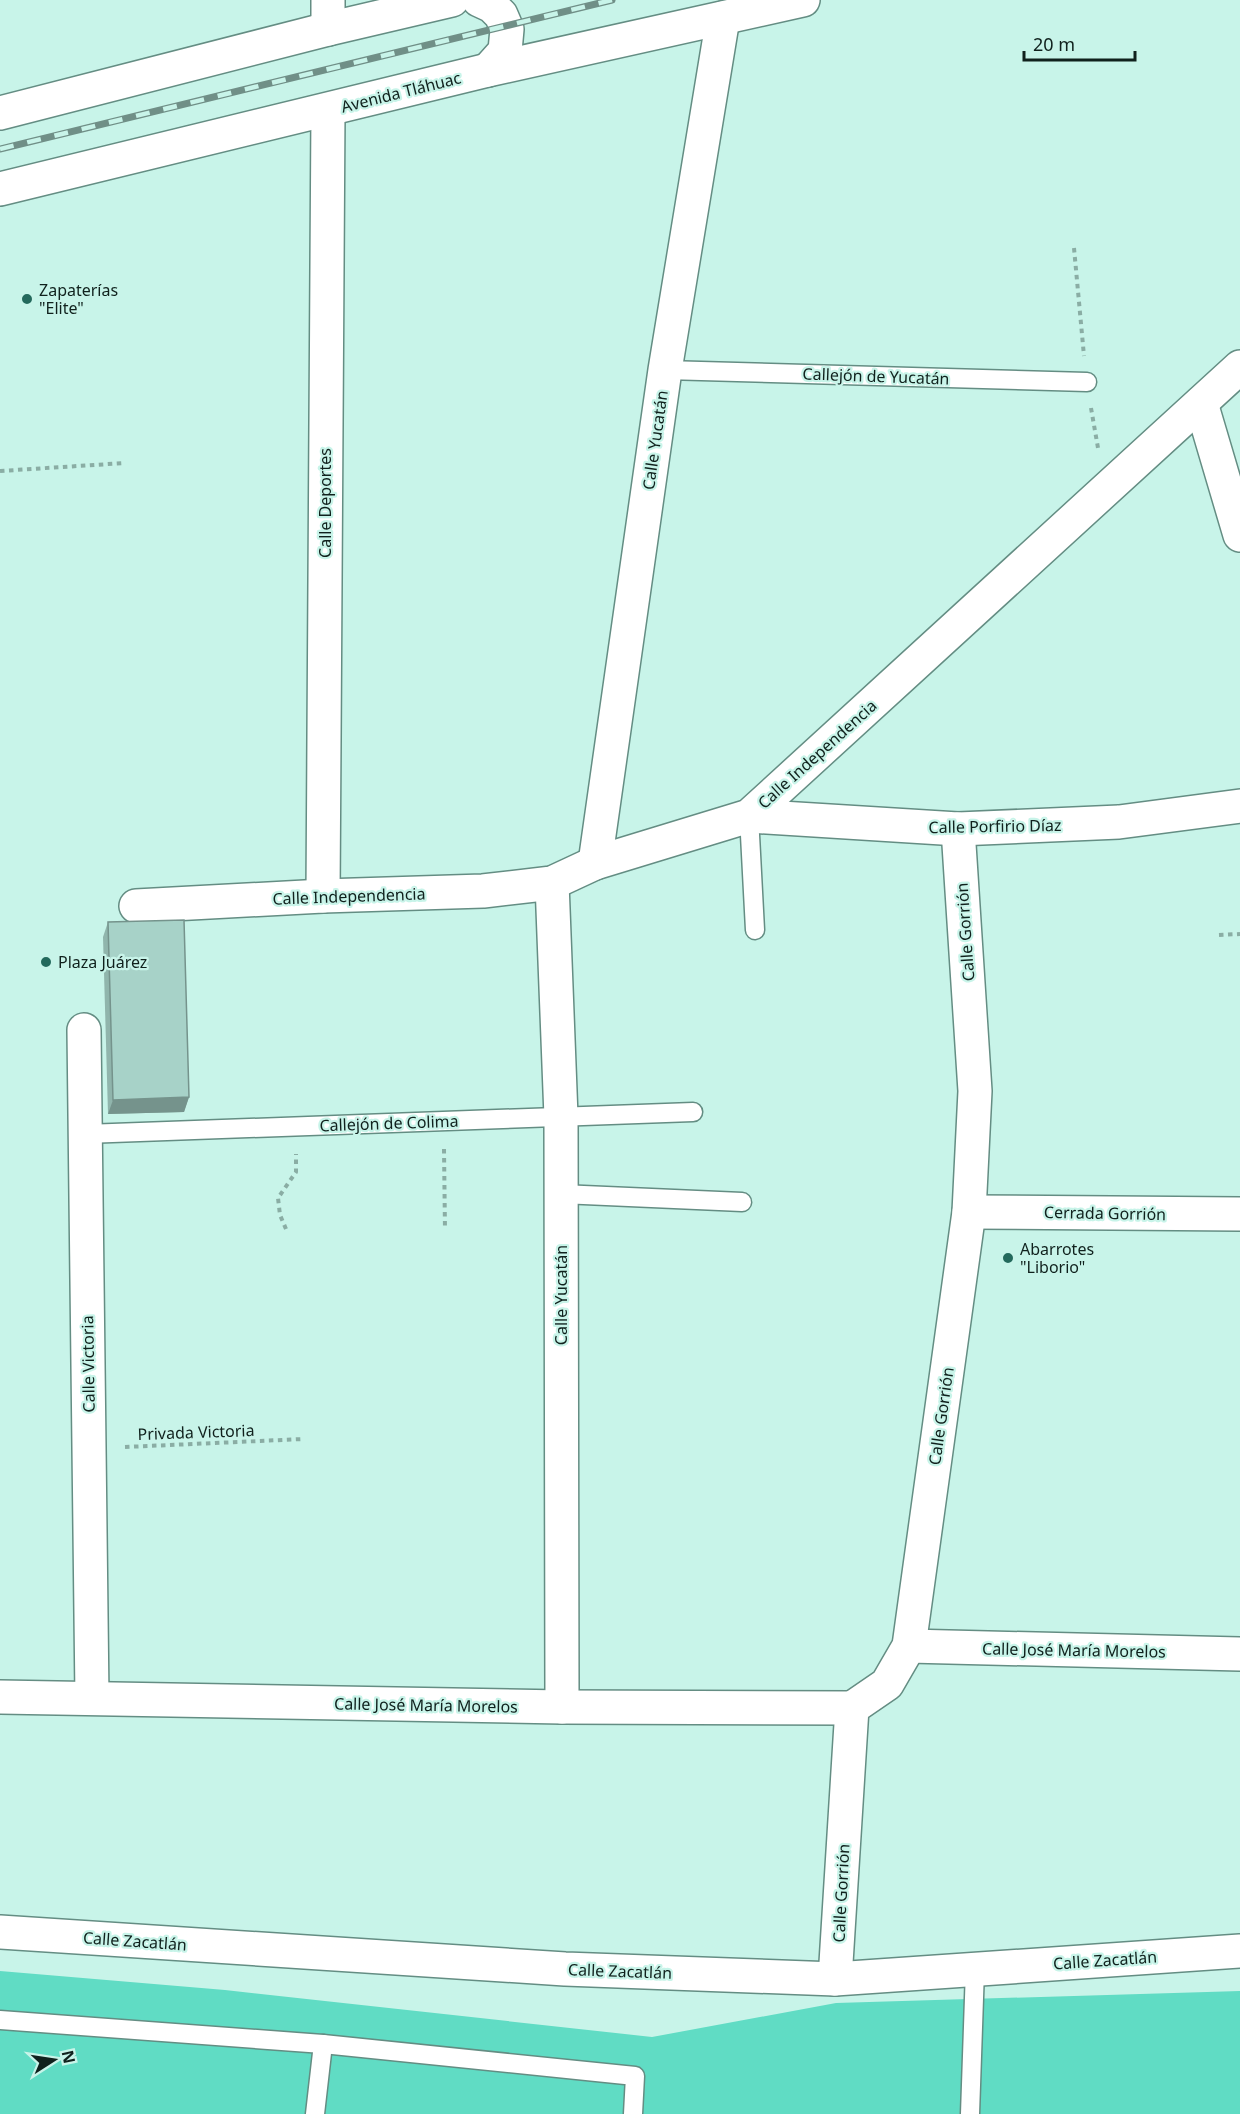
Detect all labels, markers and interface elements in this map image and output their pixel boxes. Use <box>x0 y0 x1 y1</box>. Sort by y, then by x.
scale bar <box>1024 24 1135 62</box>
text: 20 m <box>1033 32 1075 56</box>
street label: Avenida Tláhuac <box>339 66 464 118</box>
place label: Zapaterías "Elite" <box>39 279 118 319</box>
marker: Zapaterías "Elite" <box>20 292 34 306</box>
street label: Callejón de Yucatán <box>802 362 950 390</box>
street label: Calle Yucatán <box>637 389 673 491</box>
street label: Calle Deportes <box>314 448 336 558</box>
street label: Calle Independencia <box>753 695 881 813</box>
street label: Calle Porfirio Díaz <box>928 814 1062 838</box>
street label: Calle Independencia <box>272 882 426 910</box>
street label: Calle Gorrión <box>951 882 979 982</box>
place label: Plaza Juárez <box>58 951 147 973</box>
marker: Plaza Juárez <box>39 955 53 969</box>
street label: Callejón de Colima <box>319 1110 459 1136</box>
street label: Cerrada Gorrión <box>1044 1201 1166 1225</box>
place label: Abarrotes "Liborio" <box>1020 1238 1094 1278</box>
street label: Calle Yucatán <box>550 1245 572 1345</box>
marker: Abarrotes "Liborio" <box>1001 1251 1015 1265</box>
street label: Calle Victoria <box>76 1315 100 1413</box>
street label: Calle Gorrión <box>923 1366 959 1466</box>
street label: Privada Victoria <box>137 1419 255 1445</box>
street label: Calle José María Morelos <box>982 1637 1166 1663</box>
street label: Calle José María Morelos <box>334 1692 518 1718</box>
street label: Calle Gorrión <box>827 1843 855 1943</box>
street label: Calle Zacatlán <box>82 1926 188 1956</box>
street label: Calle Zacatlán <box>1052 1945 1158 1975</box>
street label: Calle Zacatlán <box>568 1958 672 1984</box>
north arrow <box>24 2030 84 2090</box>
text: N <box>57 2048 81 2066</box>

